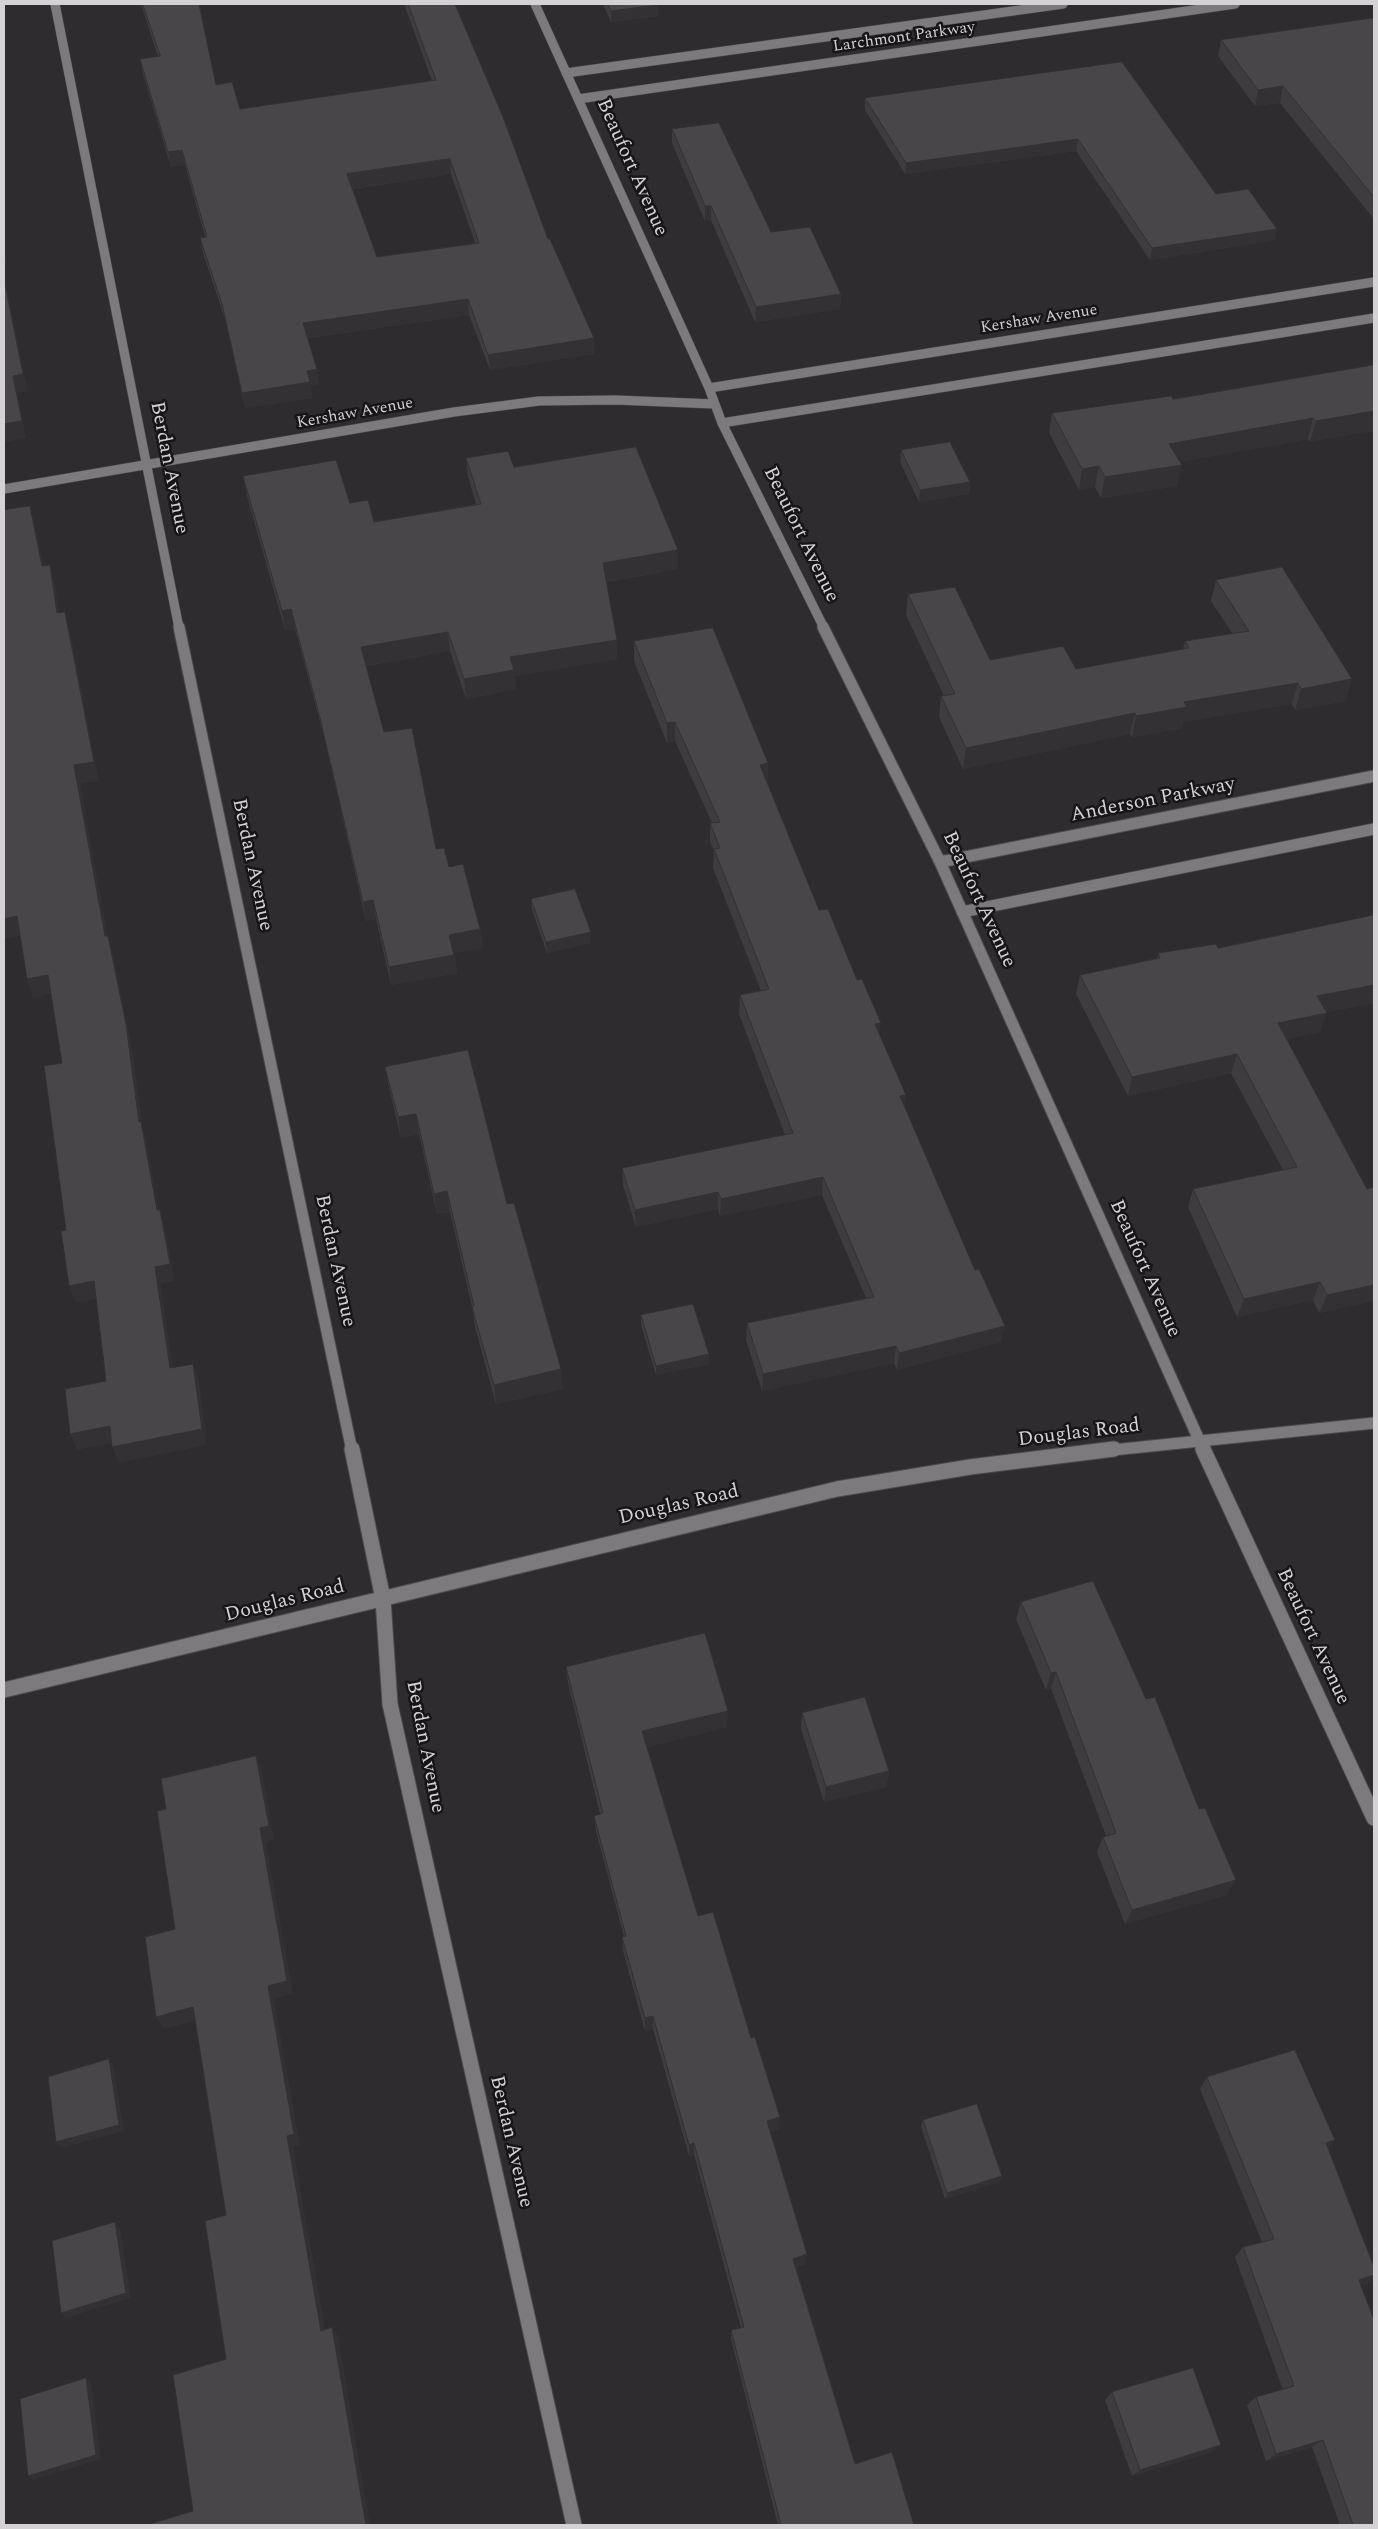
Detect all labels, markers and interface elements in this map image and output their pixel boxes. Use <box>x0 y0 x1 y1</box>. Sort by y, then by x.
street label: Larchmont Parkway <box>832 19 976 57</box>
street label: Beaufort Avenue <box>590 96 672 240</box>
street label: Kershaw Avenue <box>979 301 1099 339</box>
street label: Kershaw Avenue <box>295 394 415 434</box>
street label: Berdan Avenue <box>143 400 193 536</box>
street label: Beaufort Avenue <box>757 463 843 607</box>
street label: Anderson Parkway <box>1069 773 1237 829</box>
street label: Berdan Avenue <box>225 797 277 933</box>
street label: Beaufort Avenue <box>936 828 1020 972</box>
street label: Berdan Avenue <box>308 1193 360 1329</box>
street label: Beaufort Avenue <box>1103 1197 1185 1341</box>
street label: Douglas Road <box>1017 1415 1141 1453</box>
street label: Douglas Road <box>617 1481 741 1531</box>
street label: Beaufort Avenue <box>1270 1565 1354 1709</box>
street label: Douglas Road <box>223 1576 347 1628</box>
street label: Berdan Avenue <box>399 1679 449 1815</box>
street label: Berdan Avenue <box>483 2074 537 2210</box>

